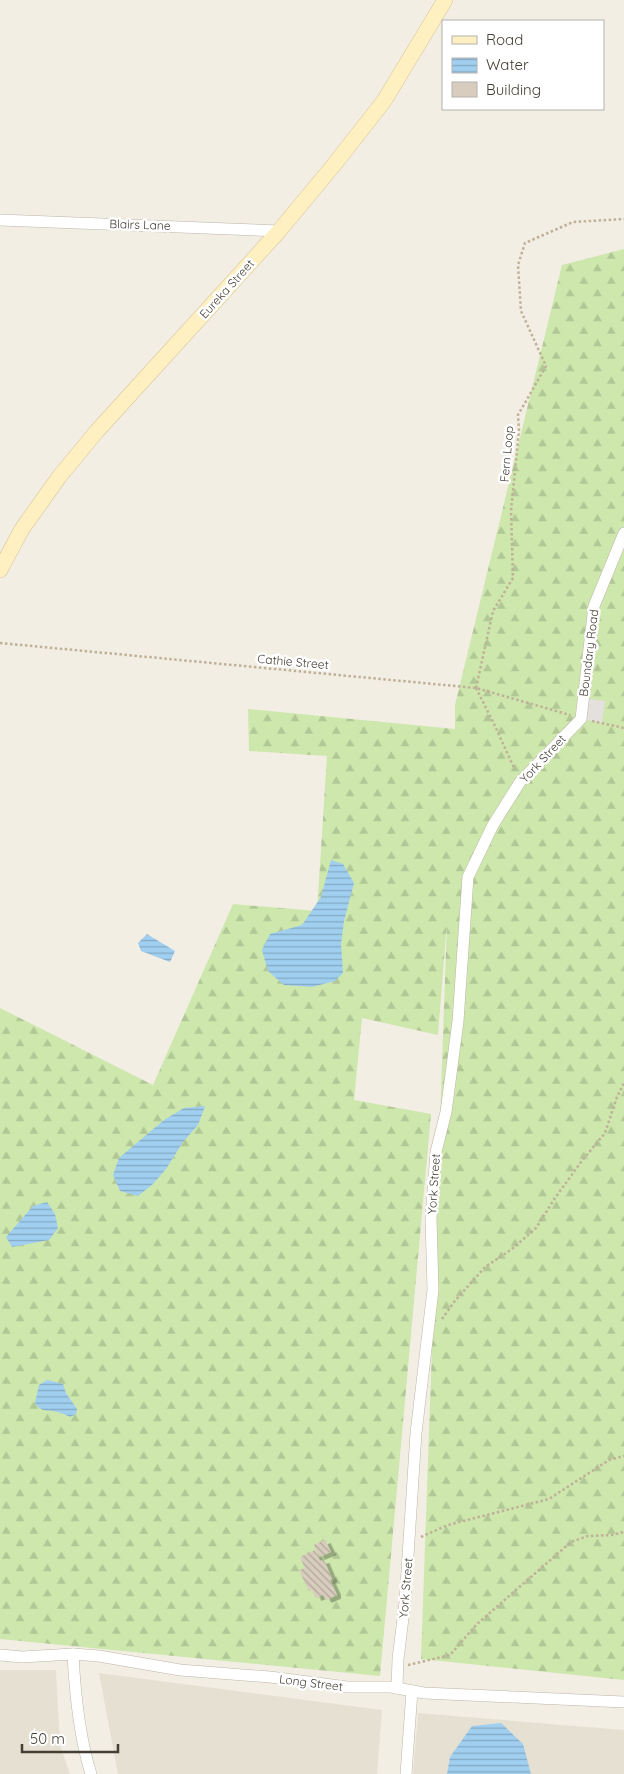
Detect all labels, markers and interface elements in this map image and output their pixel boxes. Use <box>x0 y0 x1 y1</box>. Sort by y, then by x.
legend <box>442 20 604 110</box>
text: Road <box>486 30 523 49</box>
text: Water <box>486 55 529 74</box>
text: Building <box>486 80 541 99</box>
street label: Blairs Lane <box>109 216 171 233</box>
street label: Eureka Street <box>196 256 257 321</box>
street label: Fern Loop <box>497 425 516 483</box>
street label: Boundary Road <box>576 608 601 697</box>
street label: Cathie Street <box>257 651 329 672</box>
street label: York Street <box>516 731 569 786</box>
street label: York Street <box>424 1153 443 1215</box>
street label: York Street <box>395 1557 416 1619</box>
street label: Long Street <box>278 1671 344 1694</box>
scale bar <box>22 1722 119 1754</box>
text: 50 m <box>30 1729 65 1748</box>

